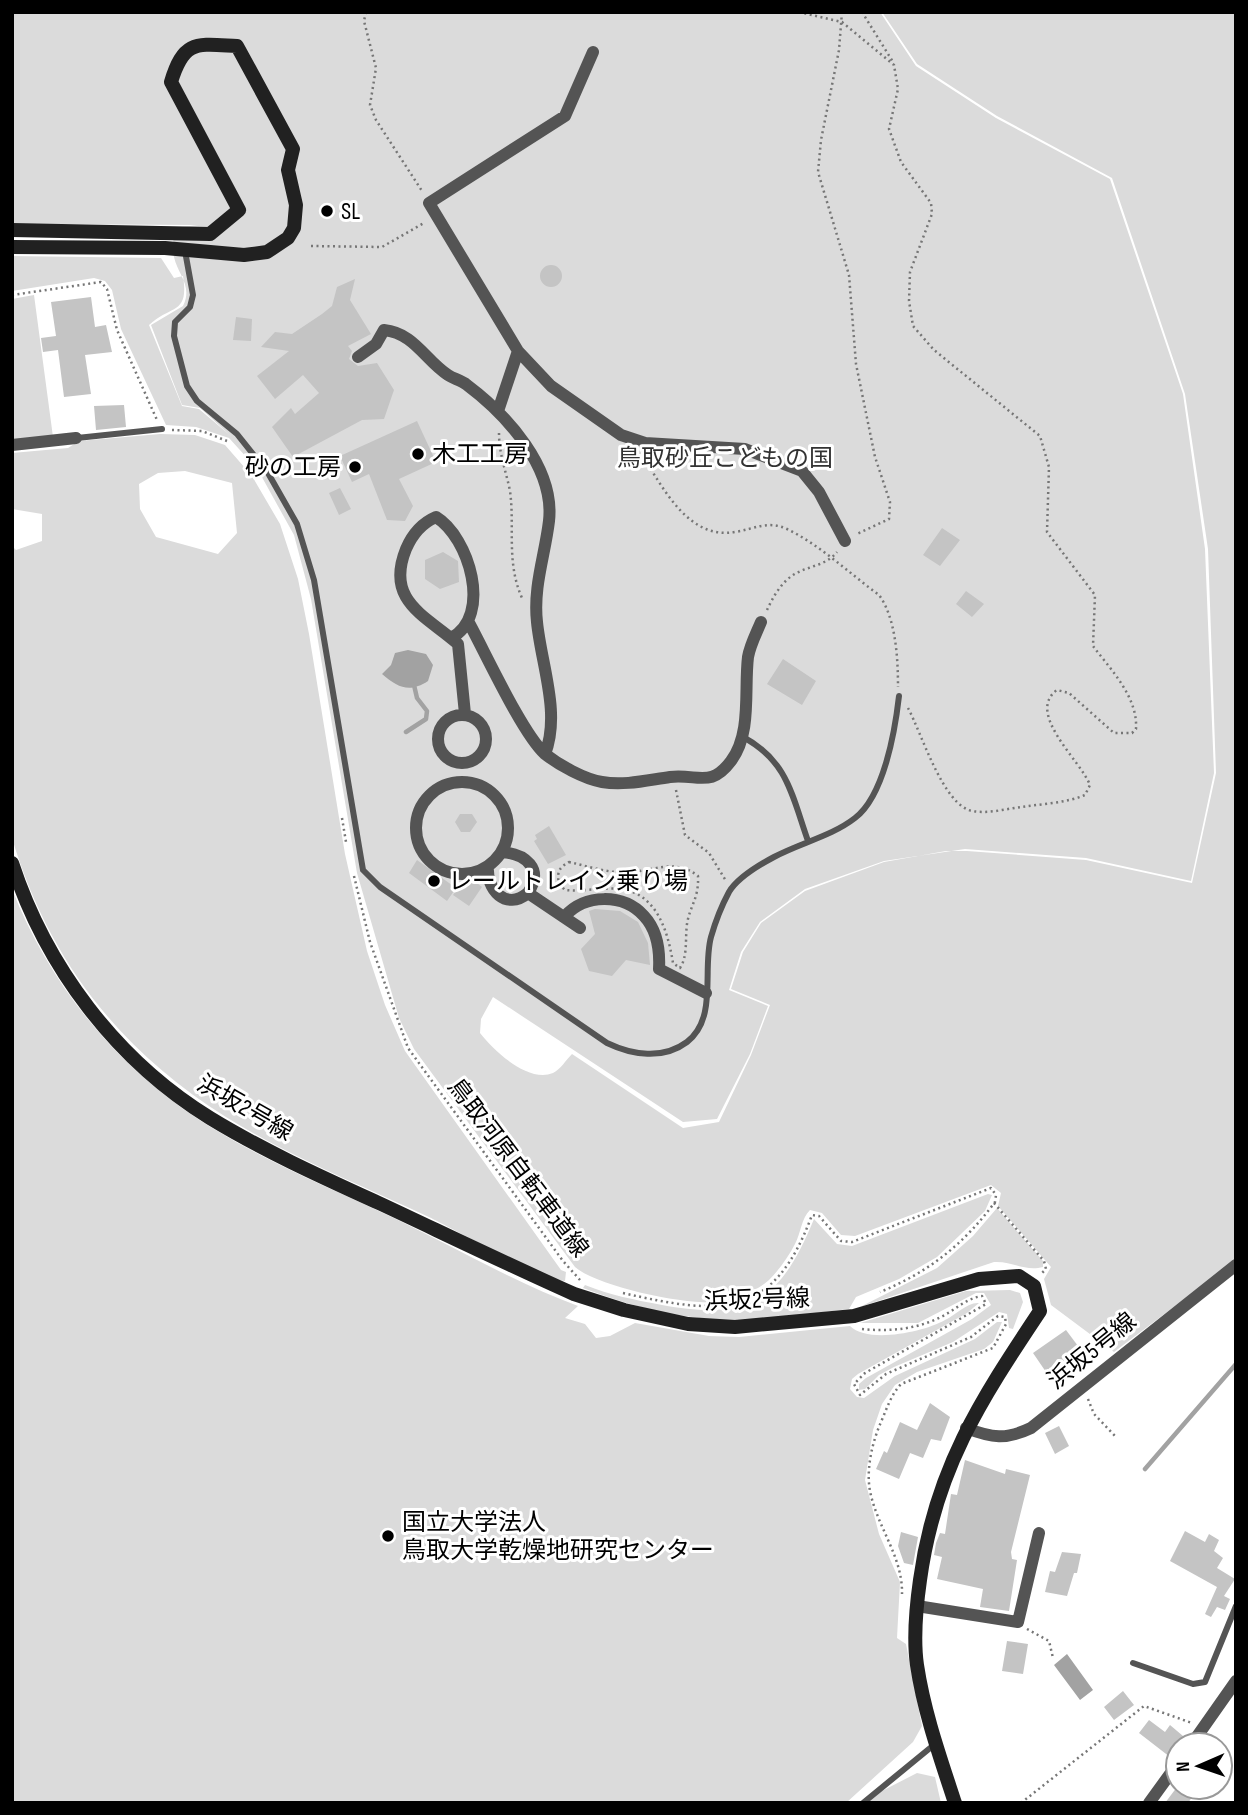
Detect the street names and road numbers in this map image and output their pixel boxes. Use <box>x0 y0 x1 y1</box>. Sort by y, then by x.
street label: 浜坂2号線 <box>192 1069 298 1147</box>
street label: 鳥取河原自転車道線 <box>441 1073 595 1263</box>
street label: 浜坂2号線 <box>704 1284 810 1316</box>
street label: 浜坂5号線 <box>1042 1306 1142 1396</box>

